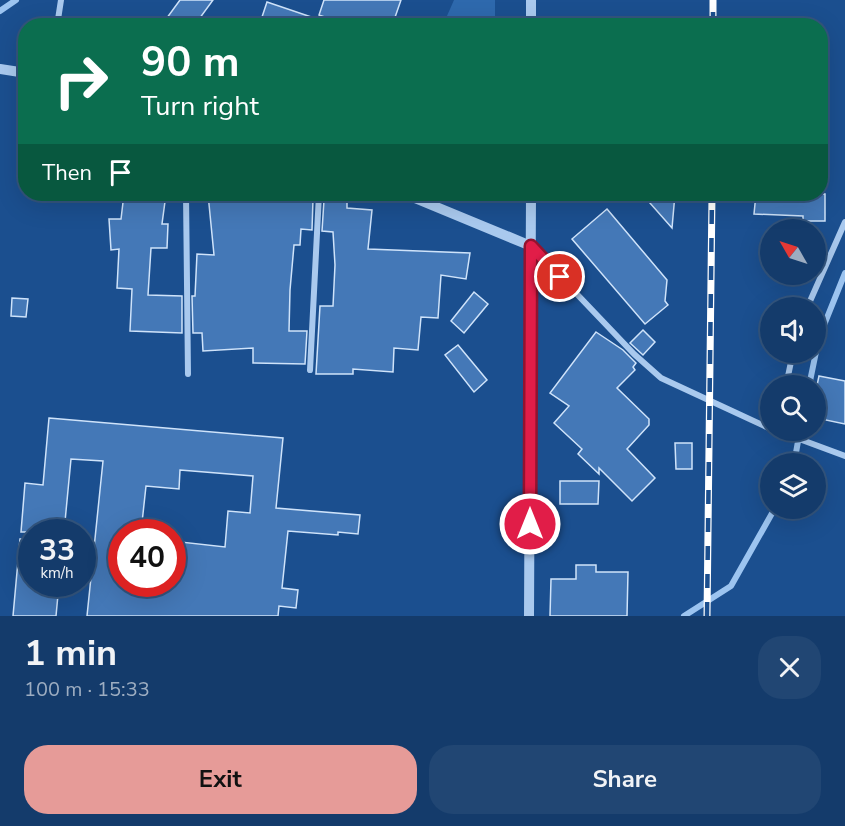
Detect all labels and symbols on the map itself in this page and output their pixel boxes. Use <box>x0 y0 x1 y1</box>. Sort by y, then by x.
north arrow <box>760 219 826 285</box>
pin <box>534 251 585 302</box>
position arrow <box>498 492 562 556</box>
speed limit sign: 40 <box>108 519 186 597</box>

